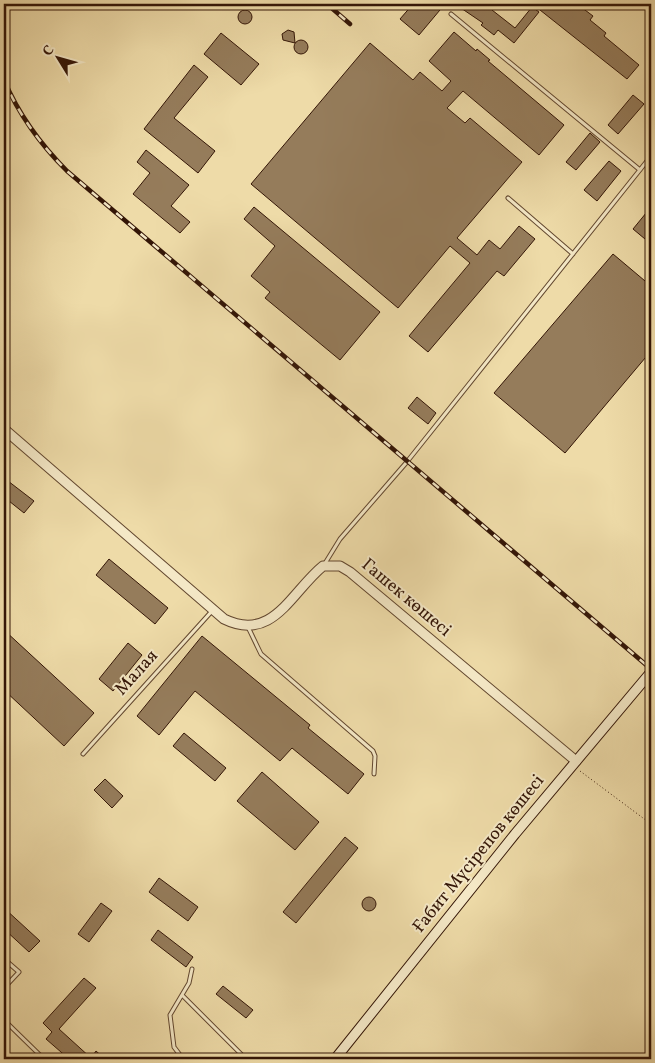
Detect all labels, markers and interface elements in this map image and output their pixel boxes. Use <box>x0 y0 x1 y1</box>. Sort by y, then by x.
north arrow <box>32 32 82 82</box>
text: С <box>39 42 59 60</box>
street label: Гашек көшесі <box>356 553 456 643</box>
street label: Малая <box>110 645 164 701</box>
street label: Ғабит Мүсірепов көшесі <box>407 770 551 938</box>

